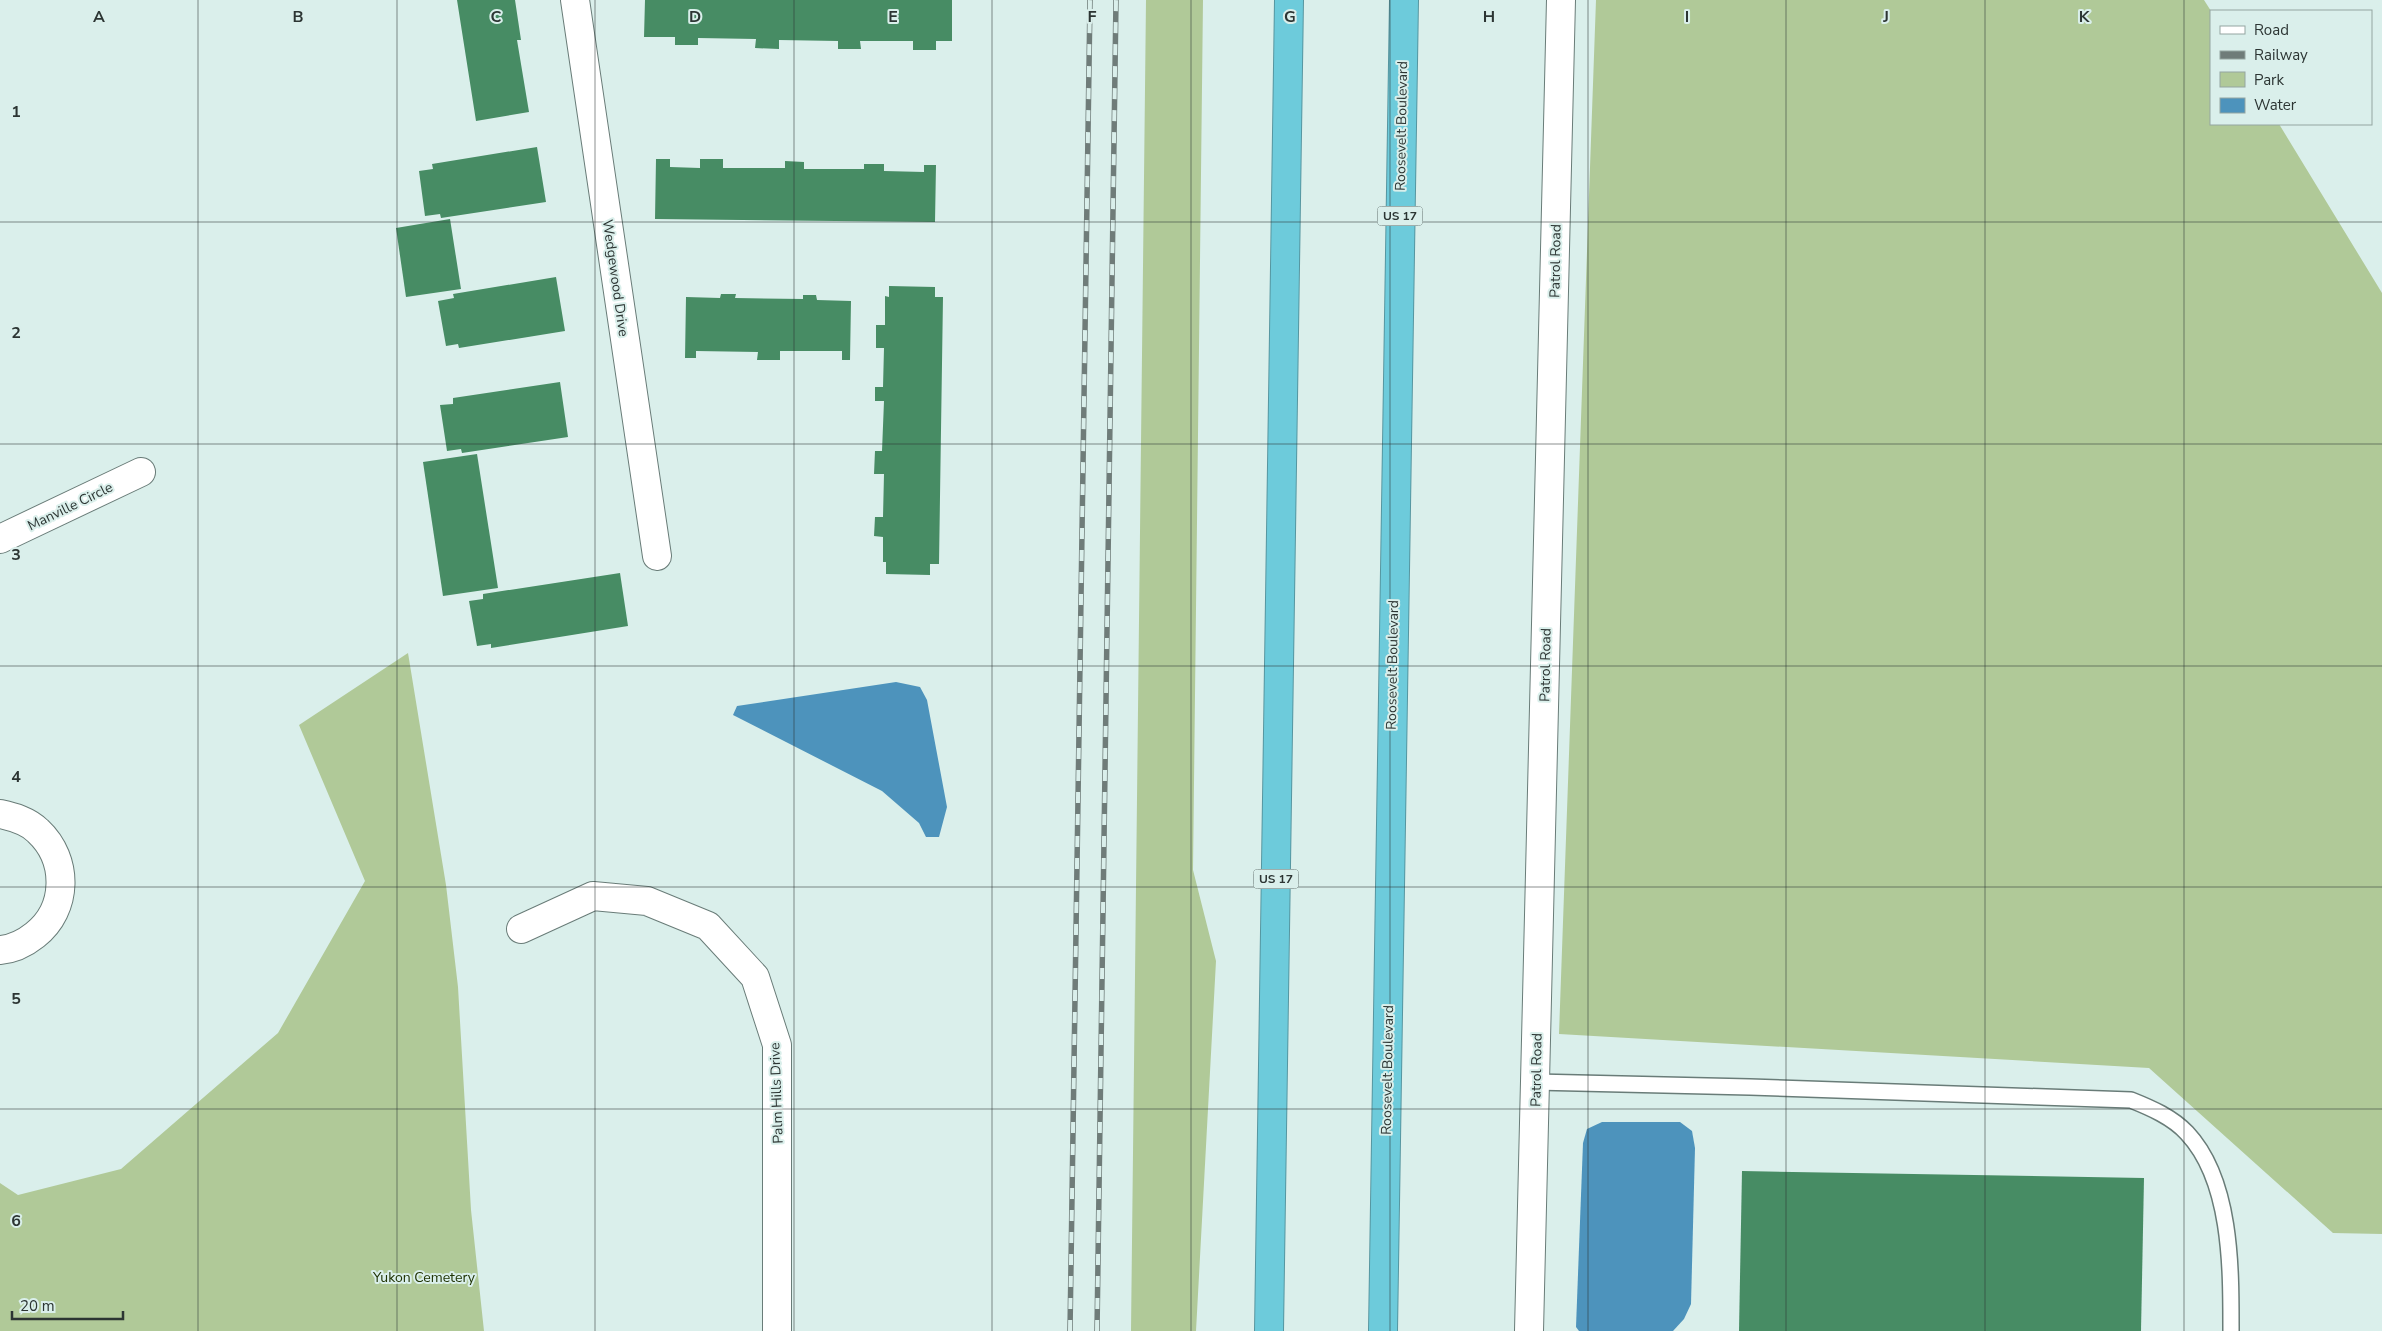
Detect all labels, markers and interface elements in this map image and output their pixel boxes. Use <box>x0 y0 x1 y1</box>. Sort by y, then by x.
text: A <box>93 6 105 28</box>
text: B <box>292 6 304 28</box>
text: C <box>491 6 502 28</box>
text: D <box>689 6 701 28</box>
text: E <box>888 6 898 28</box>
text: F <box>1088 6 1097 28</box>
text: G <box>1284 6 1296 28</box>
text: H <box>1483 6 1495 28</box>
text: I <box>1685 6 1689 28</box>
text: J <box>1882 6 1889 28</box>
text: K <box>2079 6 2091 28</box>
legend <box>2210 10 2372 125</box>
text: Road <box>2254 20 2289 40</box>
text: Railway <box>2254 45 2308 65</box>
street label: Roosevelt Boulevard <box>1391 61 1412 191</box>
text: Park <box>2254 70 2284 90</box>
text: Water <box>2254 95 2297 115</box>
text: 1 <box>11 101 21 123</box>
road number: US 17 <box>1378 207 1422 226</box>
street label: Wedgewood Drive <box>598 218 633 338</box>
street label: Patrol Road <box>1545 224 1566 298</box>
text: 2 <box>11 322 21 344</box>
street label: Manville Circle <box>24 478 116 535</box>
text: 3 <box>11 544 21 566</box>
street label: Roosevelt Boulevard <box>1382 600 1403 730</box>
street label: Patrol Road <box>1535 628 1556 702</box>
text: 4 <box>11 766 21 788</box>
road number: US 17 <box>1254 870 1298 889</box>
text: 5 <box>11 988 21 1010</box>
street label: Roosevelt Boulevard <box>1377 1005 1398 1135</box>
street label: Patrol Road <box>1526 1033 1547 1107</box>
street label: Palm Hills Drive <box>765 1042 788 1144</box>
text: 6 <box>11 1210 21 1232</box>
park label: Yukon Cemetery <box>372 1268 476 1287</box>
scale bar <box>12 1288 124 1320</box>
text: 20 m <box>20 1296 55 1316</box>

